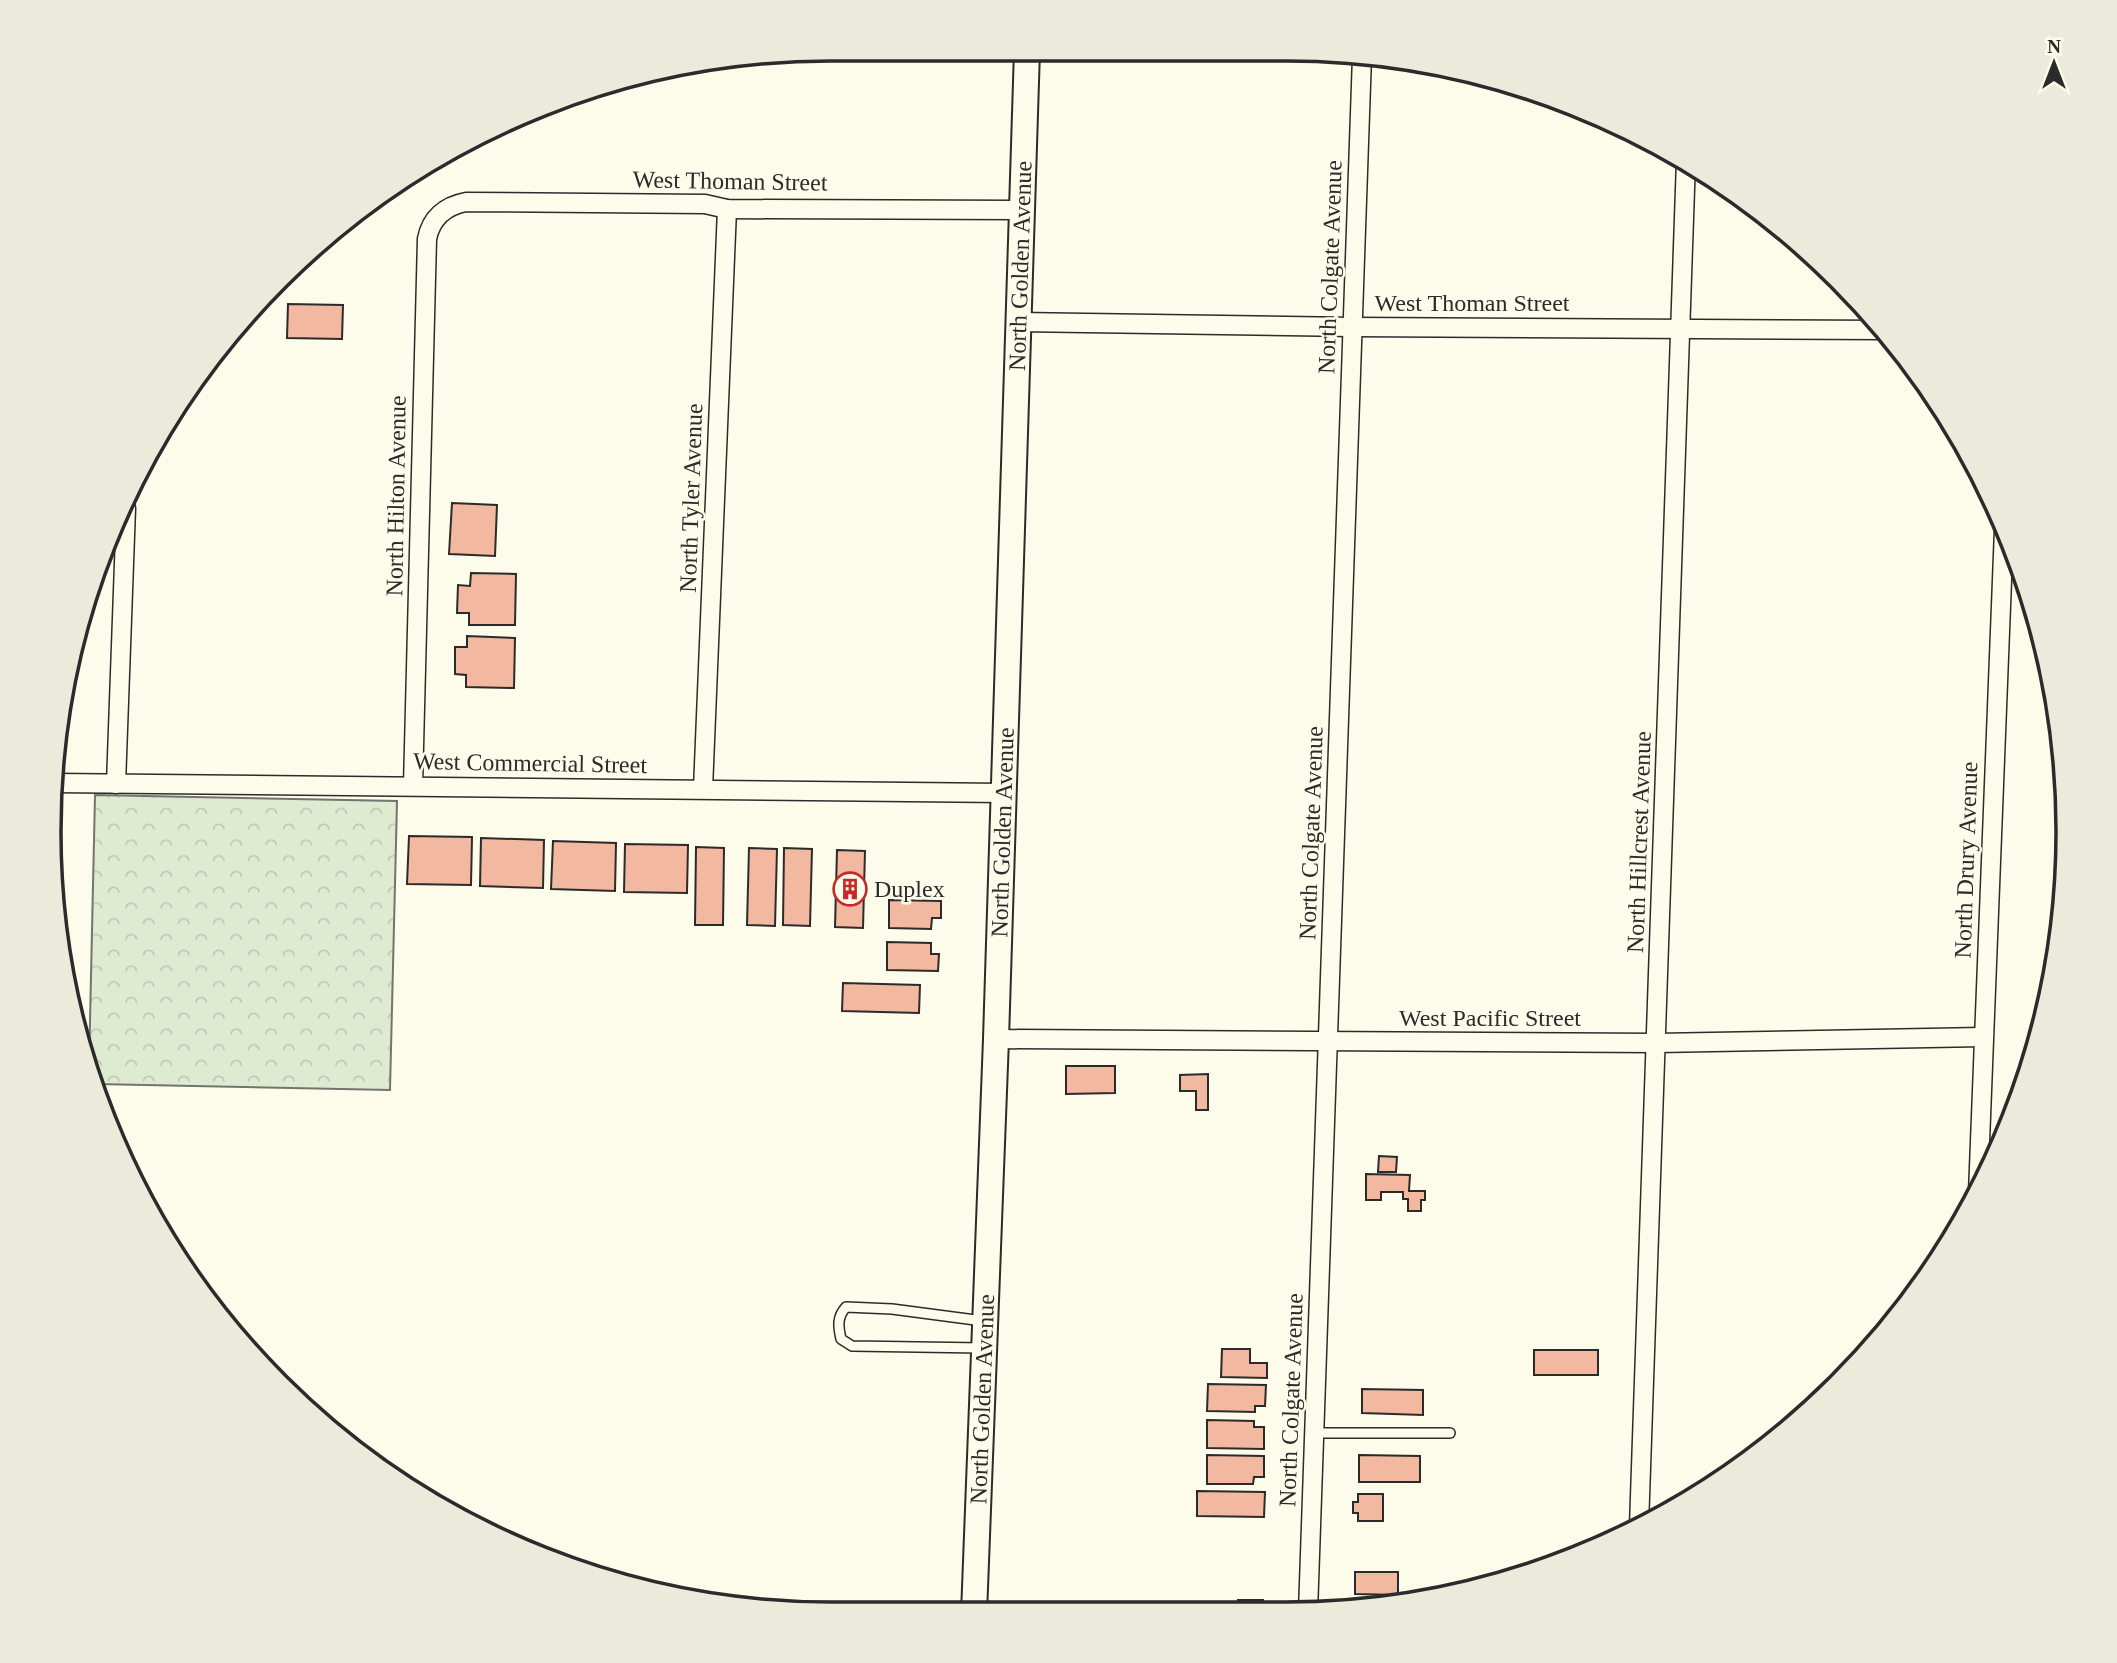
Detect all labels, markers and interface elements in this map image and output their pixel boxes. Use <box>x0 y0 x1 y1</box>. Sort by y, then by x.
north arrow <box>2019 28 2089 98</box>
text: N <box>2047 36 2061 57</box>
street label: North Golden Avenue <box>1004 160 1037 371</box>
street label: North Colgate Avenue <box>1313 160 1347 374</box>
street label: West Thoman Street <box>632 166 828 196</box>
street label: West Thoman Street <box>1375 290 1570 316</box>
street label: North Hilton Avenue <box>381 395 411 597</box>
street label: North Tyler Avenue <box>675 403 707 593</box>
street label: North Colgate Avenue <box>1294 726 1328 940</box>
street label: North Golden Avenue <box>986 727 1019 938</box>
street label: North Hillcrest Avenue <box>1622 731 1656 953</box>
street label: West Commercial Street <box>413 748 648 778</box>
street label: North Drury Avenue <box>1950 761 1982 959</box>
building icon: Duplex <box>831 870 869 908</box>
place label: Duplex <box>874 876 945 902</box>
street label: West Pacific Street <box>1399 1005 1581 1031</box>
street label: North Colgate Avenue <box>1274 1293 1308 1507</box>
street label: North Golden Avenue <box>965 1294 999 1505</box>

